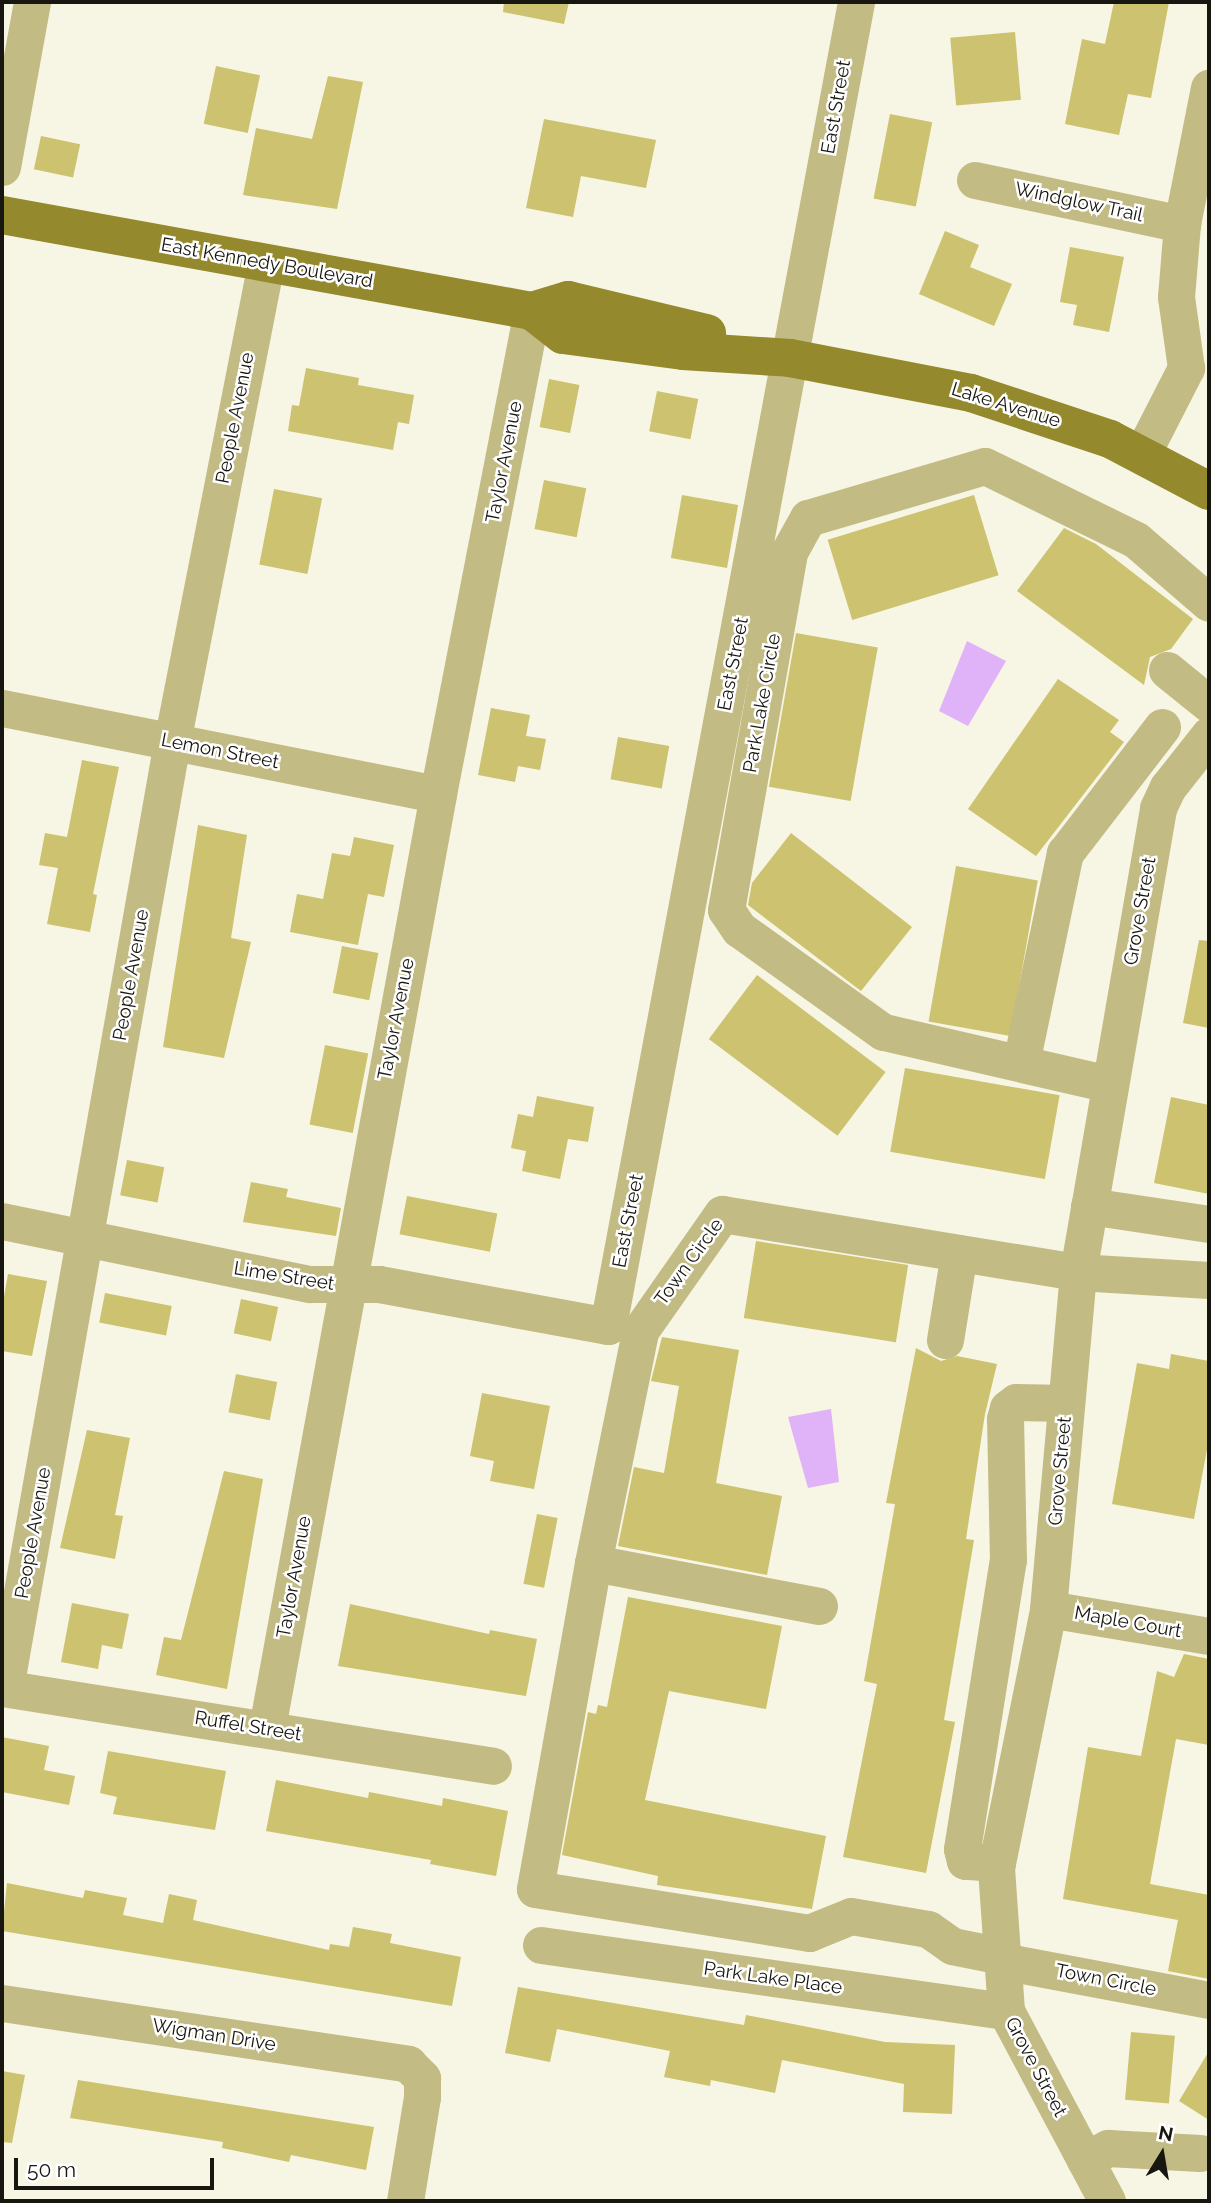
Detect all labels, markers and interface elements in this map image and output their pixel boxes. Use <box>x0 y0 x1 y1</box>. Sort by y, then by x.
street label: East Street <box>817 58 855 156</box>
street label: Windglow Trail <box>1012 177 1146 227</box>
street label: East Kennedy Boulevard <box>159 233 375 293</box>
street label: People Avenue <box>211 350 259 486</box>
street label: Lake Avenue <box>948 377 1064 433</box>
street label: Taylor Avenue <box>481 399 527 525</box>
street label: East Street <box>713 615 753 713</box>
street label: Park Lake Circle <box>739 632 785 774</box>
street label: Lemon Street <box>159 728 281 774</box>
street label: Grove Street <box>1119 855 1161 967</box>
street label: People Avenue <box>108 907 154 1043</box>
street label: Taylor Avenue <box>373 956 419 1082</box>
street label: East Street <box>608 1172 648 1270</box>
street label: Town Circle <box>650 1214 728 1310</box>
street label: Lime Street <box>232 1257 336 1295</box>
street label: Grove Street <box>1044 1416 1076 1526</box>
street label: People Avenue <box>10 1465 56 1601</box>
street label: Taylor Avenue <box>272 1514 316 1640</box>
street label: Maple Court <box>1073 1601 1183 1643</box>
street label: Ruffel Street <box>193 1706 303 1746</box>
street label: Park Lake Place <box>702 1957 844 1999</box>
street label: Town Circle <box>1054 1959 1158 2001</box>
street label: Grove Street <box>1000 2013 1072 2121</box>
street label: Wigman Drive <box>151 2014 277 2056</box>
north arrow <box>1127 2119 1197 2189</box>
text: N <box>1157 2121 1175 2146</box>
scale bar <box>18 2144 217 2188</box>
text: 50 m <box>27 2157 76 2182</box>

